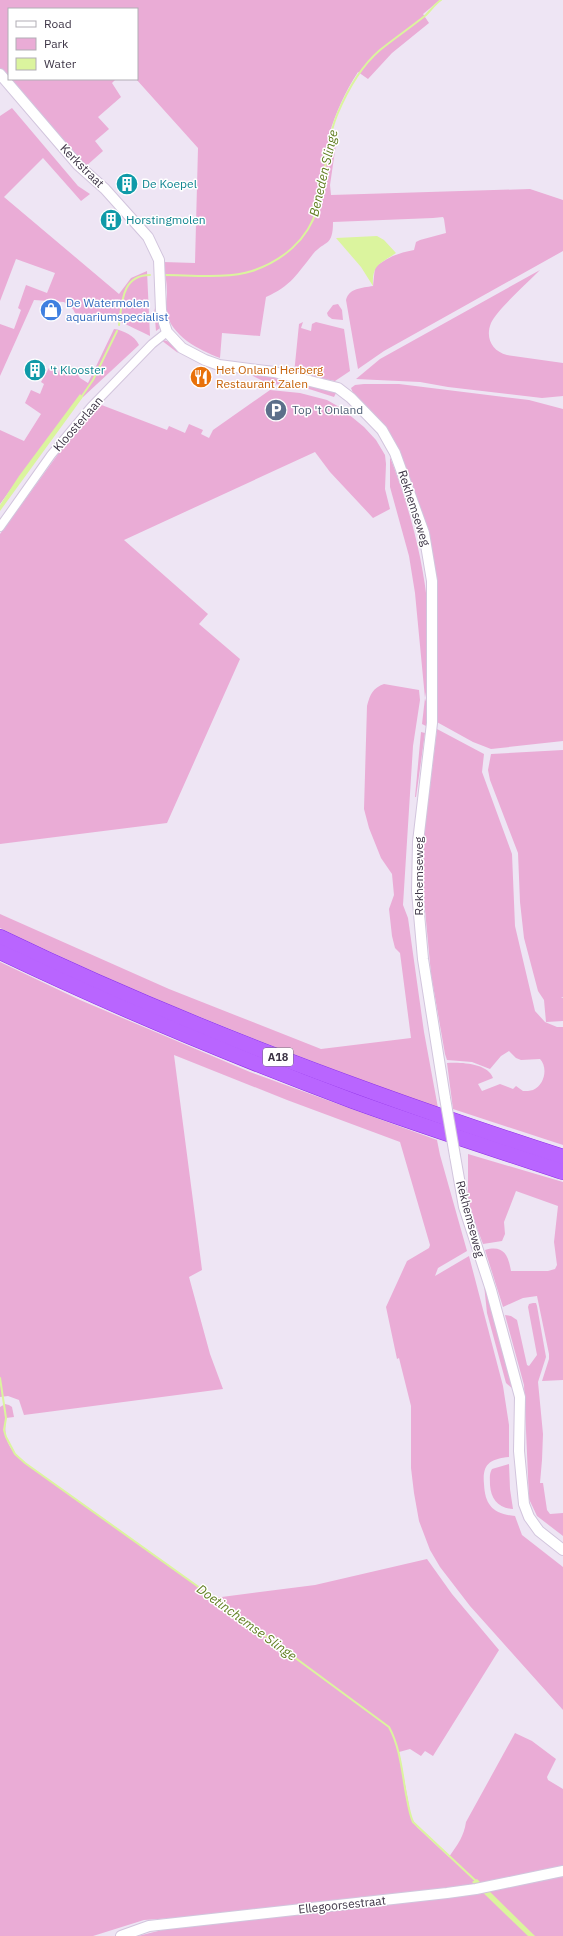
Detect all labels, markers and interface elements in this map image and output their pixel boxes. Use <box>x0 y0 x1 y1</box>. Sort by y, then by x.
legend <box>8 8 138 80</box>
text: Road <box>44 16 72 31</box>
text: Park <box>44 36 69 51</box>
text: Water <box>44 56 77 71</box>
water label: Beneden Slinge <box>305 128 342 218</box>
street label: Kerkstraat <box>57 141 107 191</box>
building icon: De Koepel <box>114 171 140 197</box>
place label: De Koepel <box>142 176 197 191</box>
building icon: Horstingmolen <box>98 207 124 233</box>
place label: Horstingmolen <box>126 212 206 227</box>
place label: De Watermolen aquariumspecialist <box>66 295 168 324</box>
shop icon: De Watermolen aquariumspecialist <box>38 297 64 323</box>
building icon: 't Klooster <box>22 357 48 383</box>
place label: 't Klooster <box>50 362 106 377</box>
place label: Het Onland Herberg Restaurant Zalen <box>216 362 324 391</box>
restaurant icon: Het Onland Herberg Restaurant Zalen <box>188 364 214 390</box>
street label: Kloosterlaan <box>50 393 106 454</box>
parking icon: Top 't Onland <box>263 397 289 423</box>
place label: Top 't Onland <box>292 402 363 417</box>
street label: Rekhemseweg <box>395 468 434 548</box>
street label: Rekhemseweg <box>411 836 426 915</box>
road number: A18 <box>263 1048 293 1066</box>
street label: Rekhemseweg <box>453 1179 488 1259</box>
water label: Doetinchemse Slinge <box>193 1580 300 1665</box>
street label: Ellegoorsestraat <box>297 1892 386 1917</box>

